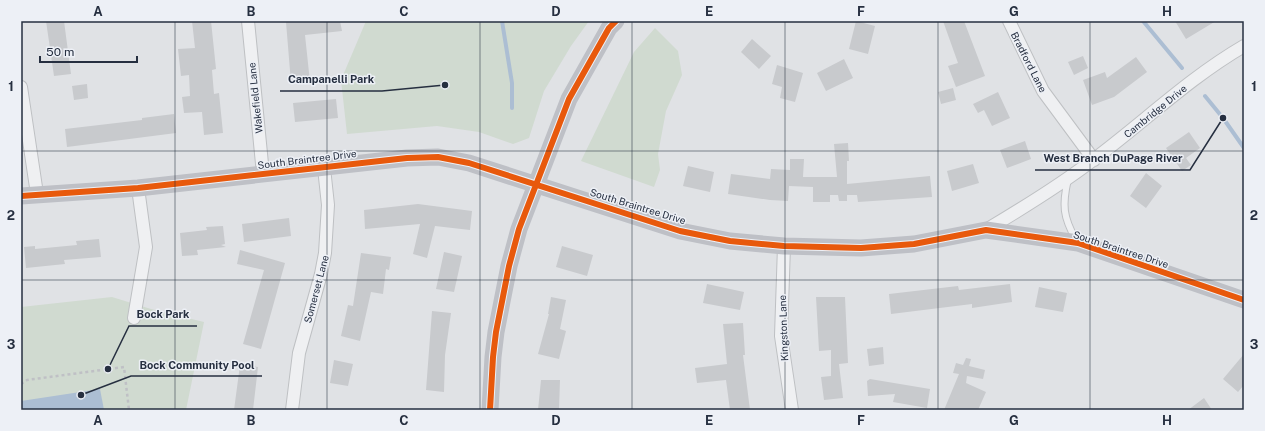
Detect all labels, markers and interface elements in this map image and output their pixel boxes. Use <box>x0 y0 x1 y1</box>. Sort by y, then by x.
text: A <box>93 4 103 19</box>
text: B <box>247 4 256 19</box>
text: C <box>399 4 409 19</box>
text: D <box>551 4 561 19</box>
text: E <box>705 4 713 19</box>
text: F <box>857 4 865 19</box>
text: G <box>1009 4 1019 19</box>
text: H <box>1162 4 1172 19</box>
street label: Bradford Lane <box>1009 30 1050 95</box>
scale bar <box>40 38 137 64</box>
text: 50 m <box>46 45 74 59</box>
street label: Wakefield Lane <box>245 62 265 134</box>
callout: Campanelli Park <box>280 68 382 91</box>
text: Campanelli Park <box>288 73 375 85</box>
text: 1 <box>8 79 14 94</box>
text: 1 <box>1251 79 1257 94</box>
street label: Cambridge Drive <box>1121 82 1189 140</box>
street label: South Braintree Drive <box>257 147 358 171</box>
callout: West Branch DuPage River <box>1035 147 1190 170</box>
text: West Branch DuPage River <box>1043 152 1183 164</box>
street label: South Braintree Drive <box>589 186 688 226</box>
text: 2 <box>7 208 15 223</box>
text: 2 <box>1250 208 1258 223</box>
street label: South Braintree Drive <box>1072 228 1171 270</box>
street label: Somerset Lane <box>301 253 331 324</box>
street label: Kingston Lane <box>776 294 790 361</box>
callout: Bock Park <box>129 303 197 326</box>
text: Bock Park <box>137 308 190 320</box>
text: 3 <box>7 337 16 352</box>
text: 3 <box>1250 337 1259 352</box>
callout: Bock Community Pool <box>131 353 262 376</box>
text: Bock Community Pool <box>139 359 255 371</box>
text: A <box>93 413 103 428</box>
text: B <box>247 413 256 428</box>
text: C <box>399 413 409 428</box>
text: D <box>551 413 561 428</box>
text: E <box>705 413 713 428</box>
text: F <box>857 413 865 428</box>
text: G <box>1009 413 1019 428</box>
text: H <box>1162 413 1172 428</box>

